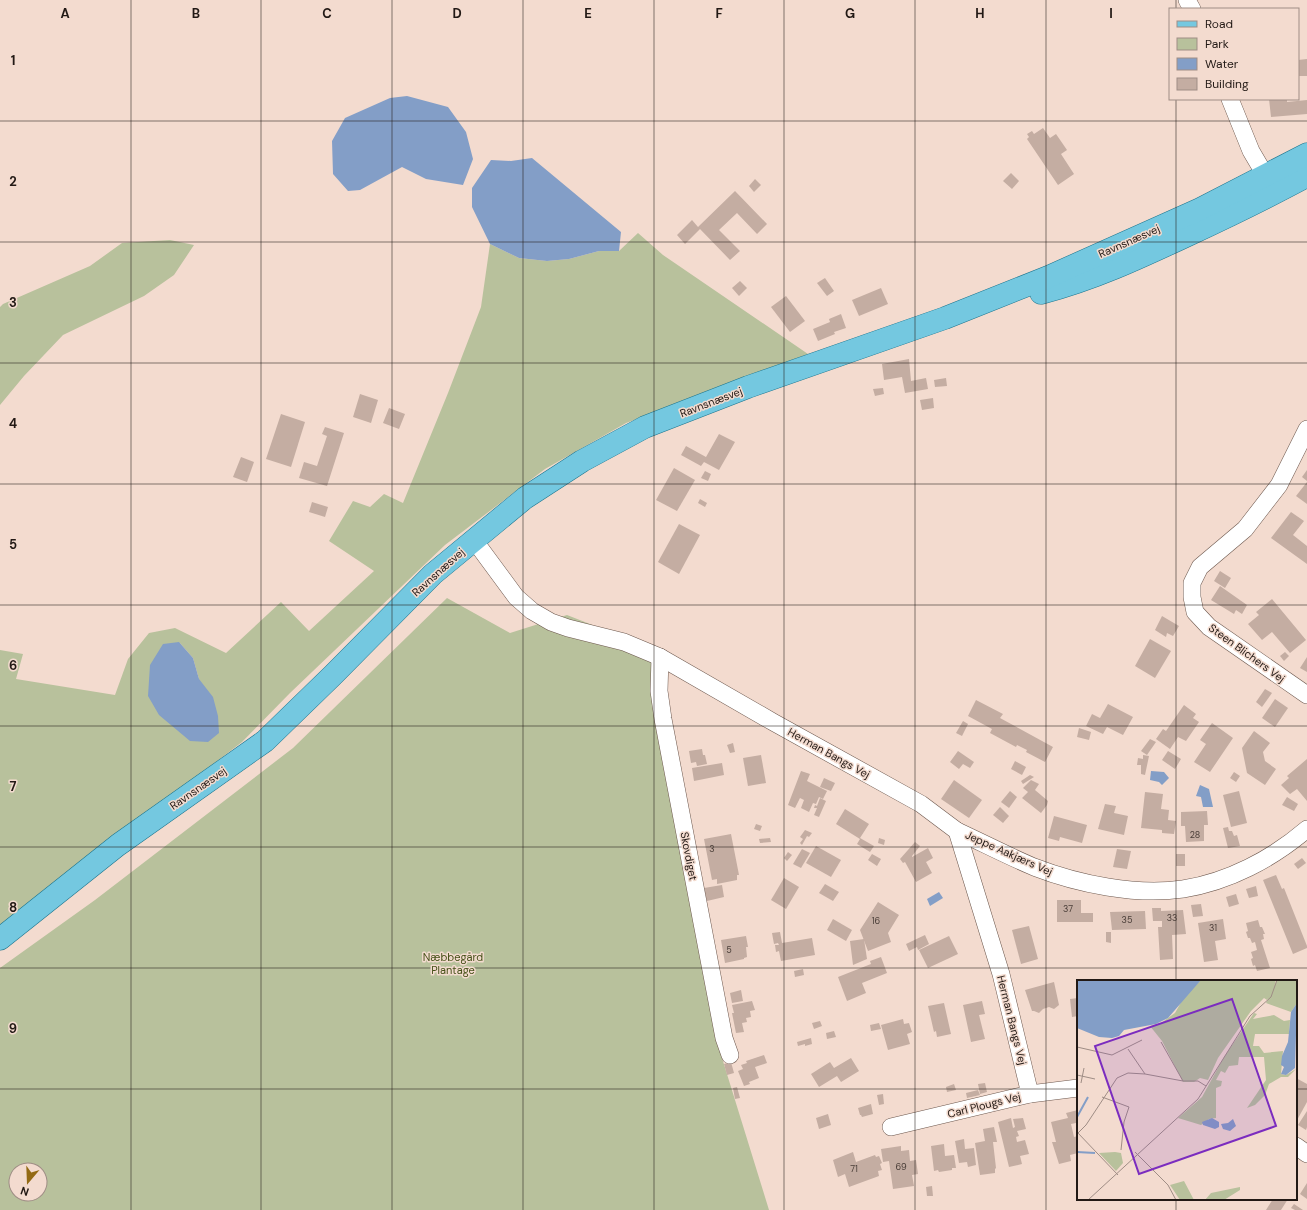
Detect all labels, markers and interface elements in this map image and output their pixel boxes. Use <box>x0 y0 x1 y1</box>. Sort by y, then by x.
text: A <box>60 5 70 22</box>
text: B <box>192 5 200 22</box>
text: C <box>322 5 332 22</box>
text: D <box>452 5 462 22</box>
text: E <box>584 5 592 22</box>
text: F <box>715 5 723 22</box>
text: G <box>845 5 855 22</box>
text: H <box>975 5 985 22</box>
text: I <box>1109 5 1113 22</box>
legend <box>1169 8 1299 100</box>
text: Road <box>1205 16 1233 32</box>
text: Park <box>1205 36 1229 52</box>
text: 1 <box>11 52 15 69</box>
text: Water <box>1205 56 1239 72</box>
text: Building <box>1205 76 1249 92</box>
text: 2 <box>9 173 17 190</box>
street label: Ravnsnæsvej <box>1096 221 1162 261</box>
text: 3 <box>9 294 17 311</box>
street label: Ravnsnæsvej <box>678 384 744 420</box>
text: 4 <box>9 415 17 432</box>
text: 5 <box>9 536 17 553</box>
street label: Ravnsnæsvej <box>409 545 467 599</box>
street label: Steen Blichers Vej <box>1206 621 1288 685</box>
text: 6 <box>9 657 17 674</box>
street label: Herman Bangs Vej <box>785 725 873 781</box>
street label: Ravnsnæsvej <box>167 763 229 813</box>
text: 7 <box>10 778 17 795</box>
street label: Jeppe Aakjærs Vej <box>963 827 1055 879</box>
house number: 28 <box>1190 829 1200 841</box>
street label: Skovdiget <box>677 831 701 881</box>
house number: 3 <box>709 843 715 855</box>
text: 8 <box>9 899 17 916</box>
house number: 37 <box>1063 903 1073 915</box>
house number: 33 <box>1167 912 1177 924</box>
house number: 35 <box>1122 914 1132 926</box>
house number: 16 <box>872 915 881 927</box>
house number: 31 <box>1209 922 1217 934</box>
house number: 5 <box>726 944 732 956</box>
park label: Næbbegård Plantage <box>423 950 483 977</box>
street label: Herman Bangs Vej <box>994 974 1030 1066</box>
inset map <box>1077 980 1297 1200</box>
text: 9 <box>9 1020 17 1037</box>
street label: Carl Plougs Vej <box>946 1089 1022 1121</box>
house number: 69 <box>895 1161 907 1173</box>
north arrow <box>8 1162 48 1202</box>
house number: 71 <box>850 1163 858 1175</box>
text: N <box>19 1184 31 1199</box>

